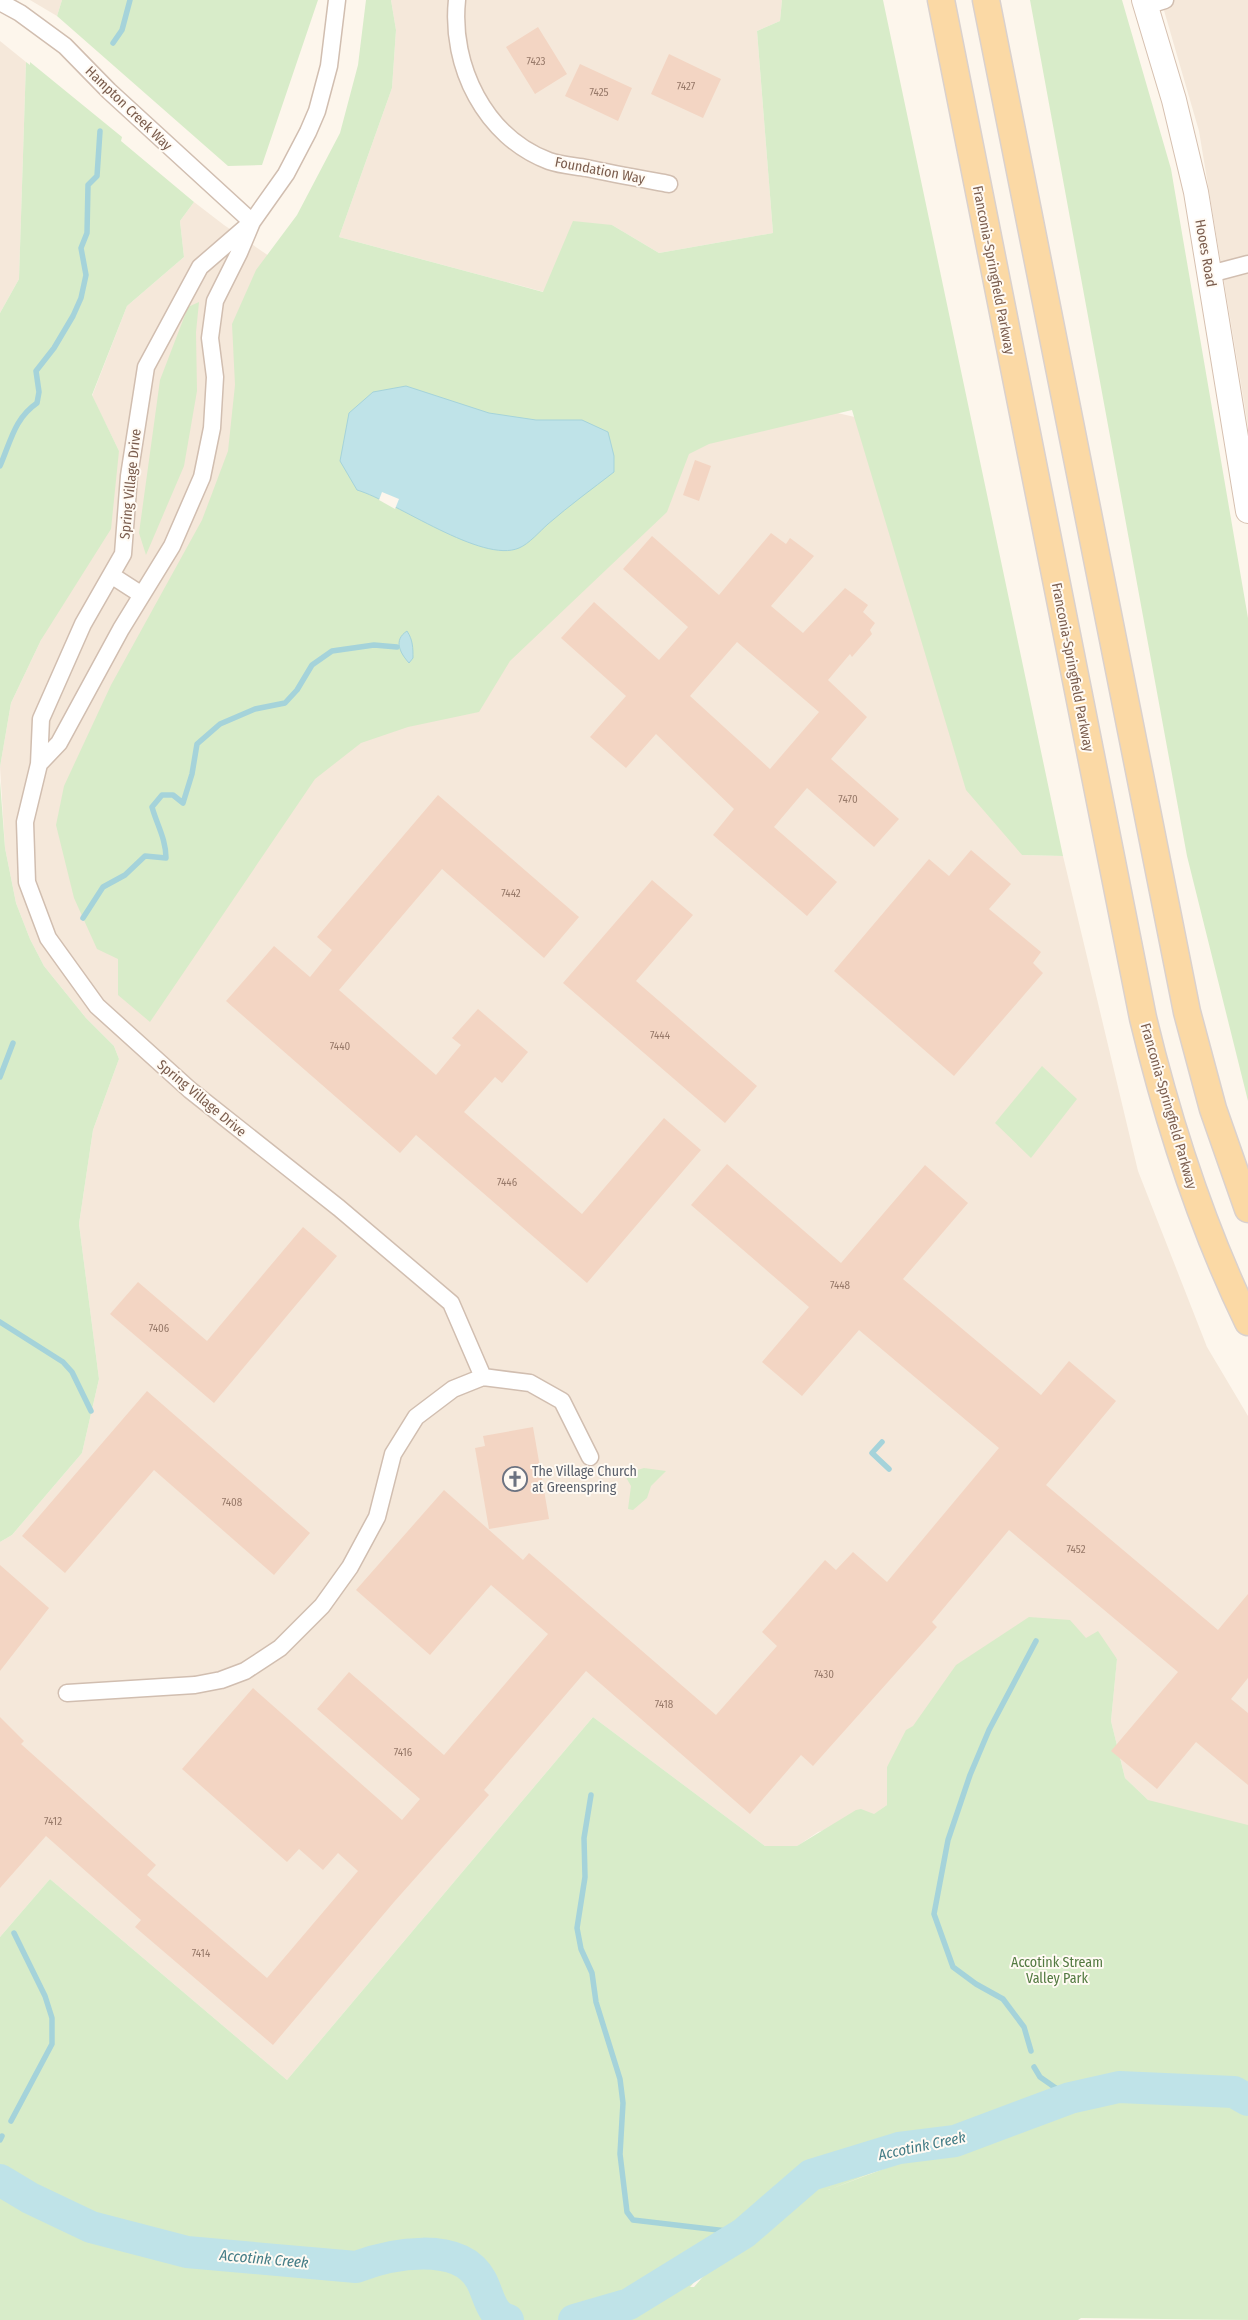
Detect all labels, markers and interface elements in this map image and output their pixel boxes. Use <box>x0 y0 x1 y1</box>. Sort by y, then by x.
house number: 7423 <box>526 55 546 68</box>
street label: Hampton Creek Way <box>82 63 176 155</box>
house number: 7427 <box>677 80 696 93</box>
house number: 7425 <box>589 86 609 99</box>
street label: Foundation Way <box>554 153 647 188</box>
street label: Franconia-Springfield Parkway <box>969 184 1018 357</box>
street label: Hooes Road <box>1191 218 1220 288</box>
street label: Spring Village Drive <box>116 428 145 540</box>
street label: Franconia-Springfield Parkway <box>1048 581 1097 754</box>
house number: 7470 <box>838 793 858 806</box>
house number: 7442 <box>501 887 521 900</box>
street label: Franconia-Springfield Parkway <box>1137 1021 1201 1192</box>
house number: 7444 <box>650 1029 671 1042</box>
house number: 7440 <box>330 1040 350 1053</box>
street label: Spring Village Drive <box>154 1056 250 1141</box>
house number: 7446 <box>497 1176 518 1189</box>
house number: 7448 <box>830 1279 851 1292</box>
house number: 7406 <box>149 1322 170 1335</box>
place label: The Village Church at Greenspring <box>532 1463 637 1496</box>
church icon: The Village Church at Greenspring <box>502 1466 528 1492</box>
house number: 7408 <box>222 1496 243 1509</box>
house number: 7452 <box>1066 1543 1086 1556</box>
house number: 7430 <box>814 1668 834 1681</box>
house number: 7418 <box>655 1698 674 1711</box>
house number: 7416 <box>394 1746 413 1759</box>
house number: 7412 <box>44 1815 62 1828</box>
house number: 7414 <box>192 1947 211 1960</box>
park label: Accotink Stream Valley Park <box>1011 1954 1103 1987</box>
water label: Accotink Creek <box>876 2128 968 2164</box>
water label: Accotink Creek <box>218 2246 310 2272</box>

